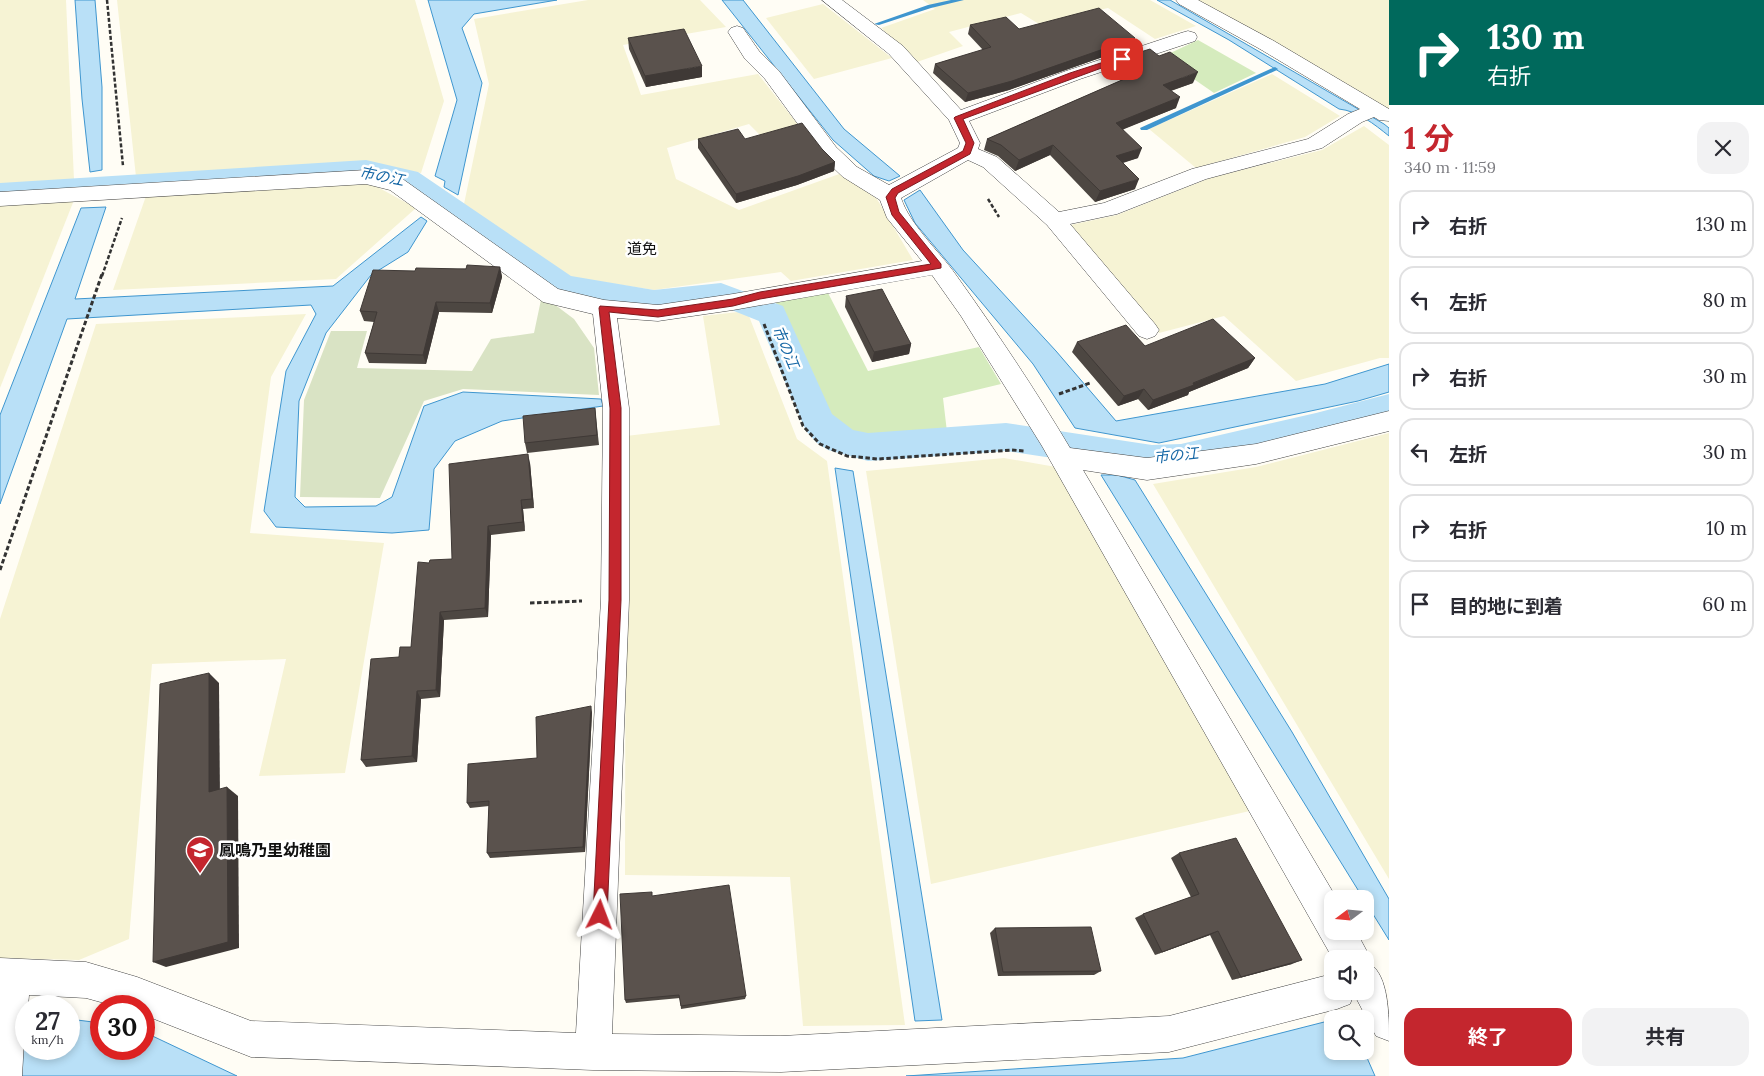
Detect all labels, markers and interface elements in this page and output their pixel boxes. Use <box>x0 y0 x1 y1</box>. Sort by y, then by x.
text: 130 m <box>1487 14 1584 59</box>
icon: right <box>1404 20 1469 85</box>
pin <box>1101 38 1143 80</box>
icon: arrive <box>1108 45 1136 73</box>
text: 右折 <box>1487 62 1531 90</box>
text: 1 分 <box>1404 119 1454 157</box>
button: close <box>1697 122 1749 174</box>
text: 340 m · 11:59 <box>1404 157 1496 177</box>
water label: 市の江 <box>358 162 408 190</box>
icon: right <box>1406 210 1434 238</box>
text: 130 m <box>1696 212 1747 236</box>
text: 右折 <box>1449 214 1487 238</box>
district label: 道免 <box>627 239 657 258</box>
icon: left <box>1406 286 1434 314</box>
text: 80 m <box>1703 288 1747 312</box>
text: 左折 <box>1449 290 1487 314</box>
water label: 市の江 <box>768 323 804 373</box>
icon: right <box>1406 362 1434 390</box>
text: 30 m <box>1703 364 1747 388</box>
text: 右折 <box>1449 366 1487 390</box>
icon: left <box>1406 438 1434 466</box>
text: 30 m <box>1703 440 1747 464</box>
text: 左折 <box>1449 442 1487 466</box>
water label: 市の江 <box>1153 443 1201 467</box>
icon: right <box>1406 514 1434 542</box>
text: 10 m <box>1706 516 1747 540</box>
text: 右折 <box>1449 518 1487 542</box>
icon: arrive <box>1406 590 1434 618</box>
text: 60 m <box>1702 592 1747 616</box>
text: 目的地に到着 <box>1449 594 1563 618</box>
school or university icon: 鳳鳴乃里幼稚園 <box>185 835 215 874</box>
place label: 鳳鳴乃里幼稚園 <box>219 840 331 860</box>
position arrow <box>573 888 625 940</box>
north arrow <box>1324 890 1374 940</box>
map controls <box>1324 890 1374 1060</box>
button: sound <box>1324 950 1374 1000</box>
speed limit sign: 30 <box>90 995 155 1060</box>
text: 27 <box>35 1005 60 1037</box>
button: 終了 <box>1404 1008 1572 1066</box>
button: 共有 <box>1582 1008 1749 1066</box>
button: search <box>1324 1010 1374 1060</box>
text: km/h <box>31 1032 64 1047</box>

